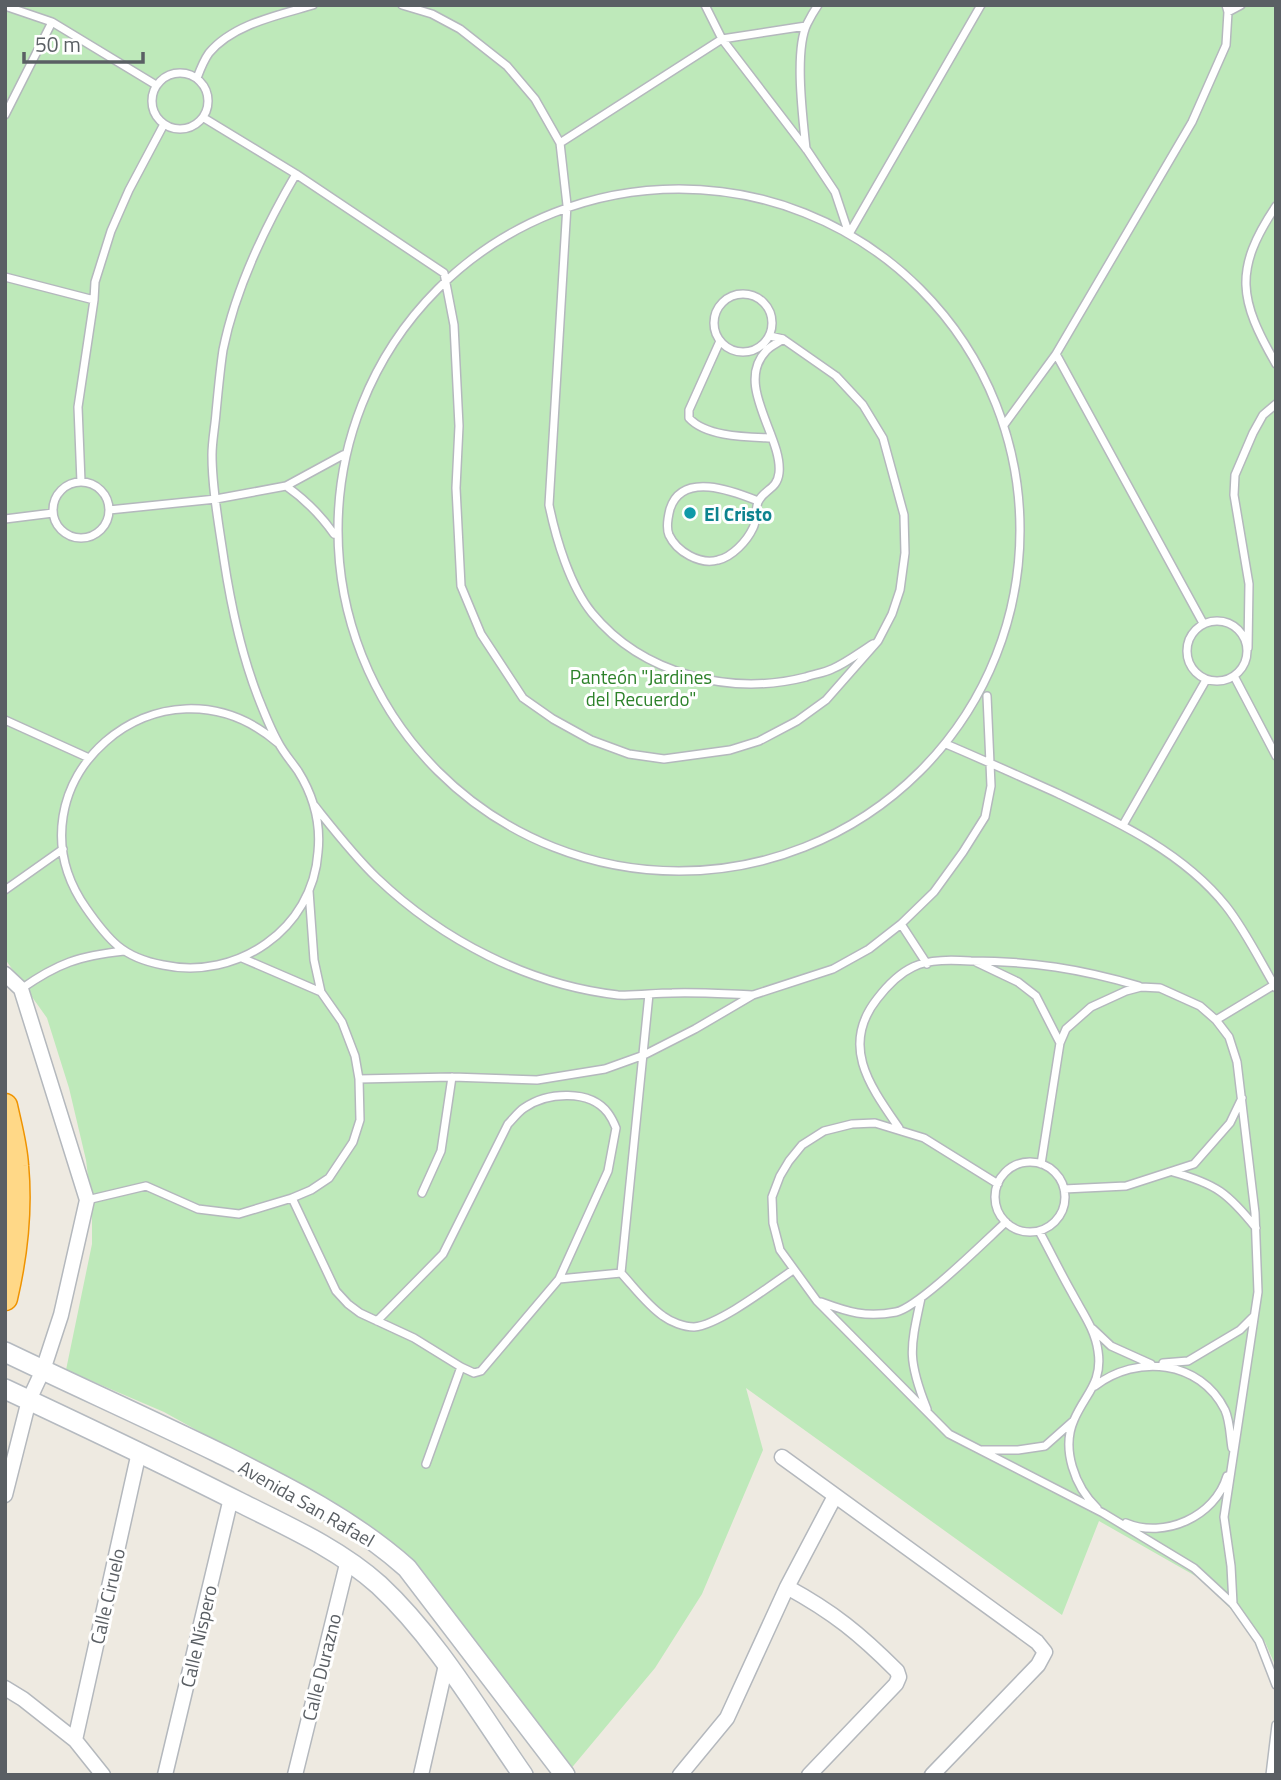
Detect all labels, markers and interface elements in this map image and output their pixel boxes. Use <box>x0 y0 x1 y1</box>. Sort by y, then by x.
scale bar <box>24 21 144 65</box>
text: 50 m <box>35 28 81 60</box>
place label: El Cristo <box>704 499 772 528</box>
marker: El Cristo <box>682 505 698 521</box>
park label: Panteón "Jardines del Recuerdo" <box>570 662 712 713</box>
street label: Avenida San Rafael <box>234 1452 380 1554</box>
street label: Calle Ciruelo <box>82 1545 132 1647</box>
street label: Calle Níspero <box>172 1582 224 1690</box>
street label: Calle Durazno <box>294 1610 348 1724</box>

